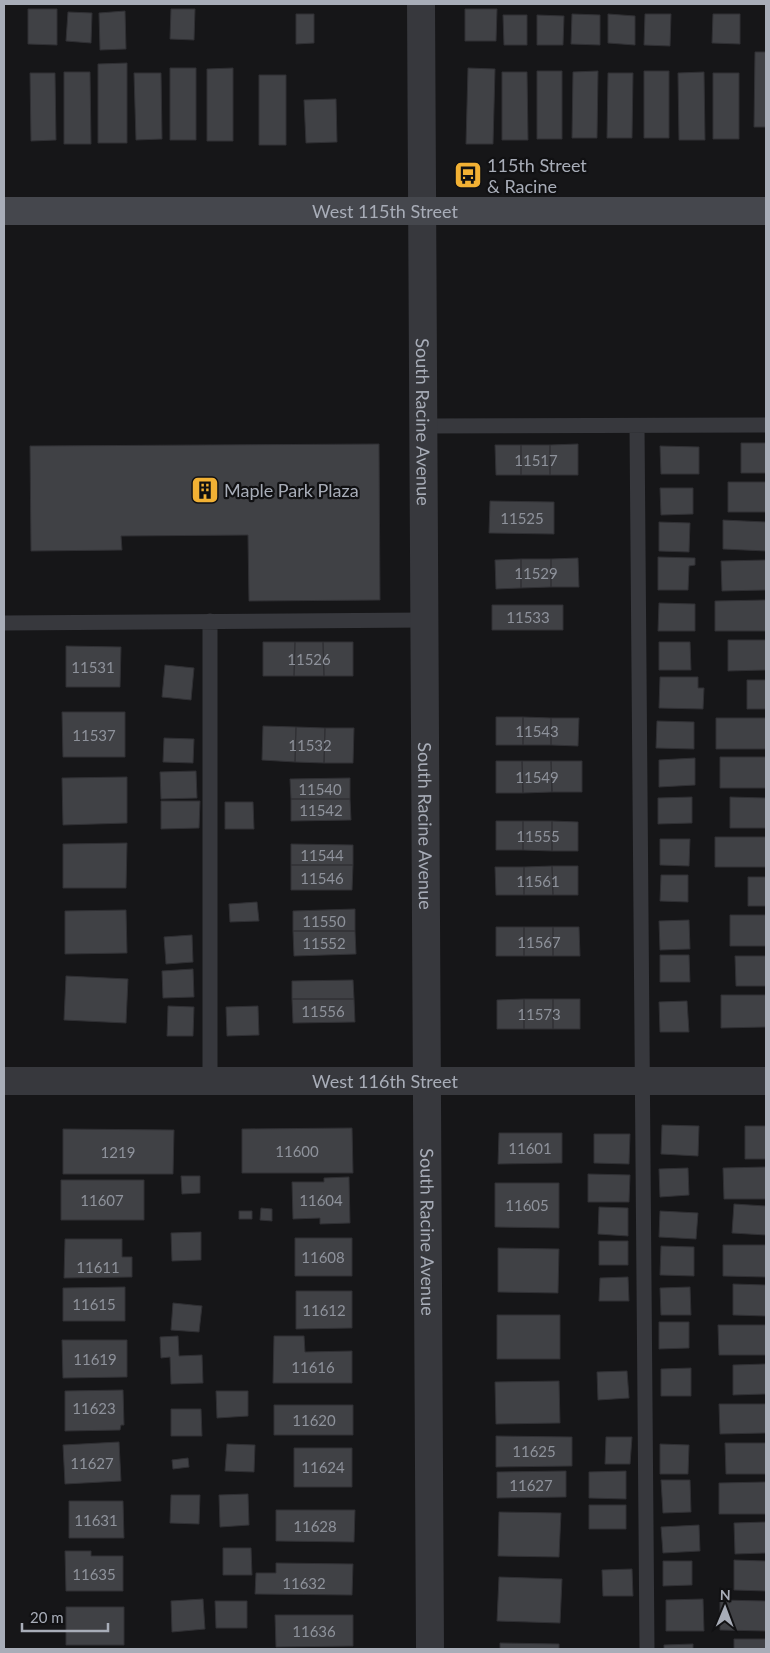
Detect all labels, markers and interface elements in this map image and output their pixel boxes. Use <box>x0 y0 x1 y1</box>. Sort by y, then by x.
place label: 115th Street & Racine <box>487 154 587 197</box>
bus stop icon: 115th Street & Racine <box>453 160 483 190</box>
street label: West 115th Street <box>312 200 459 222</box>
street label: South Racine Avenue <box>412 338 435 506</box>
house number: 11517 <box>514 451 558 469</box>
building icon: Maple Park Plaza <box>190 475 220 505</box>
place label: Maple Park Plaza <box>224 479 359 501</box>
house number: 11525 <box>500 509 544 527</box>
house number: 11529 <box>514 564 558 582</box>
house number: 11533 <box>506 608 550 626</box>
house number: 11526 <box>287 650 331 668</box>
house number: 11531 <box>71 658 115 676</box>
house number: 11543 <box>515 722 559 740</box>
house number: 11537 <box>72 726 116 744</box>
house number: 11532 <box>288 736 332 754</box>
street label: South Racine Avenue <box>414 742 437 910</box>
house number: 11549 <box>515 768 559 786</box>
house number: 11540 <box>298 780 342 798</box>
house number: 11542 <box>299 801 343 819</box>
house number: 11555 <box>516 827 560 845</box>
house number: 11544 <box>300 846 344 864</box>
house number: 11546 <box>300 869 344 887</box>
house number: 11561 <box>516 872 560 890</box>
house number: 11550 <box>302 912 346 930</box>
house number: 11567 <box>517 933 561 951</box>
house number: 11552 <box>302 934 346 952</box>
house number: 11556 <box>301 1002 345 1020</box>
house number: 11573 <box>517 1005 561 1023</box>
street label: West 116th Street <box>312 1070 459 1092</box>
house number: 11601 <box>508 1139 552 1157</box>
house number: 11600 <box>275 1142 319 1160</box>
house number: 1219 <box>101 1143 135 1161</box>
street label: South Racine Avenue <box>416 1148 439 1316</box>
house number: 11607 <box>80 1191 124 1209</box>
house number: 11604 <box>299 1191 343 1209</box>
house number: 11605 <box>505 1196 549 1214</box>
house number: 11608 <box>301 1248 345 1266</box>
house number: 11611 <box>76 1258 120 1276</box>
house number: 11615 <box>72 1295 116 1313</box>
house number: 11612 <box>302 1301 346 1319</box>
house number: 11619 <box>73 1350 117 1368</box>
house number: 11616 <box>291 1358 335 1376</box>
house number: 11623 <box>72 1399 116 1417</box>
house number: 11620 <box>292 1411 336 1429</box>
house number: 11625 <box>512 1442 556 1460</box>
house number: 11627 <box>70 1454 114 1472</box>
house number: 11624 <box>301 1458 345 1476</box>
house number: 11627 <box>509 1476 553 1494</box>
house number: 11631 <box>74 1511 118 1529</box>
house number: 11628 <box>293 1517 337 1535</box>
house number: 11635 <box>72 1565 116 1583</box>
house number: 11632 <box>282 1574 326 1592</box>
north arrow <box>700 1583 750 1633</box>
text: N <box>720 1586 731 1603</box>
scale bar <box>22 1600 109 1632</box>
text: 20 m <box>30 1608 64 1626</box>
house number: 11636 <box>292 1622 336 1640</box>

